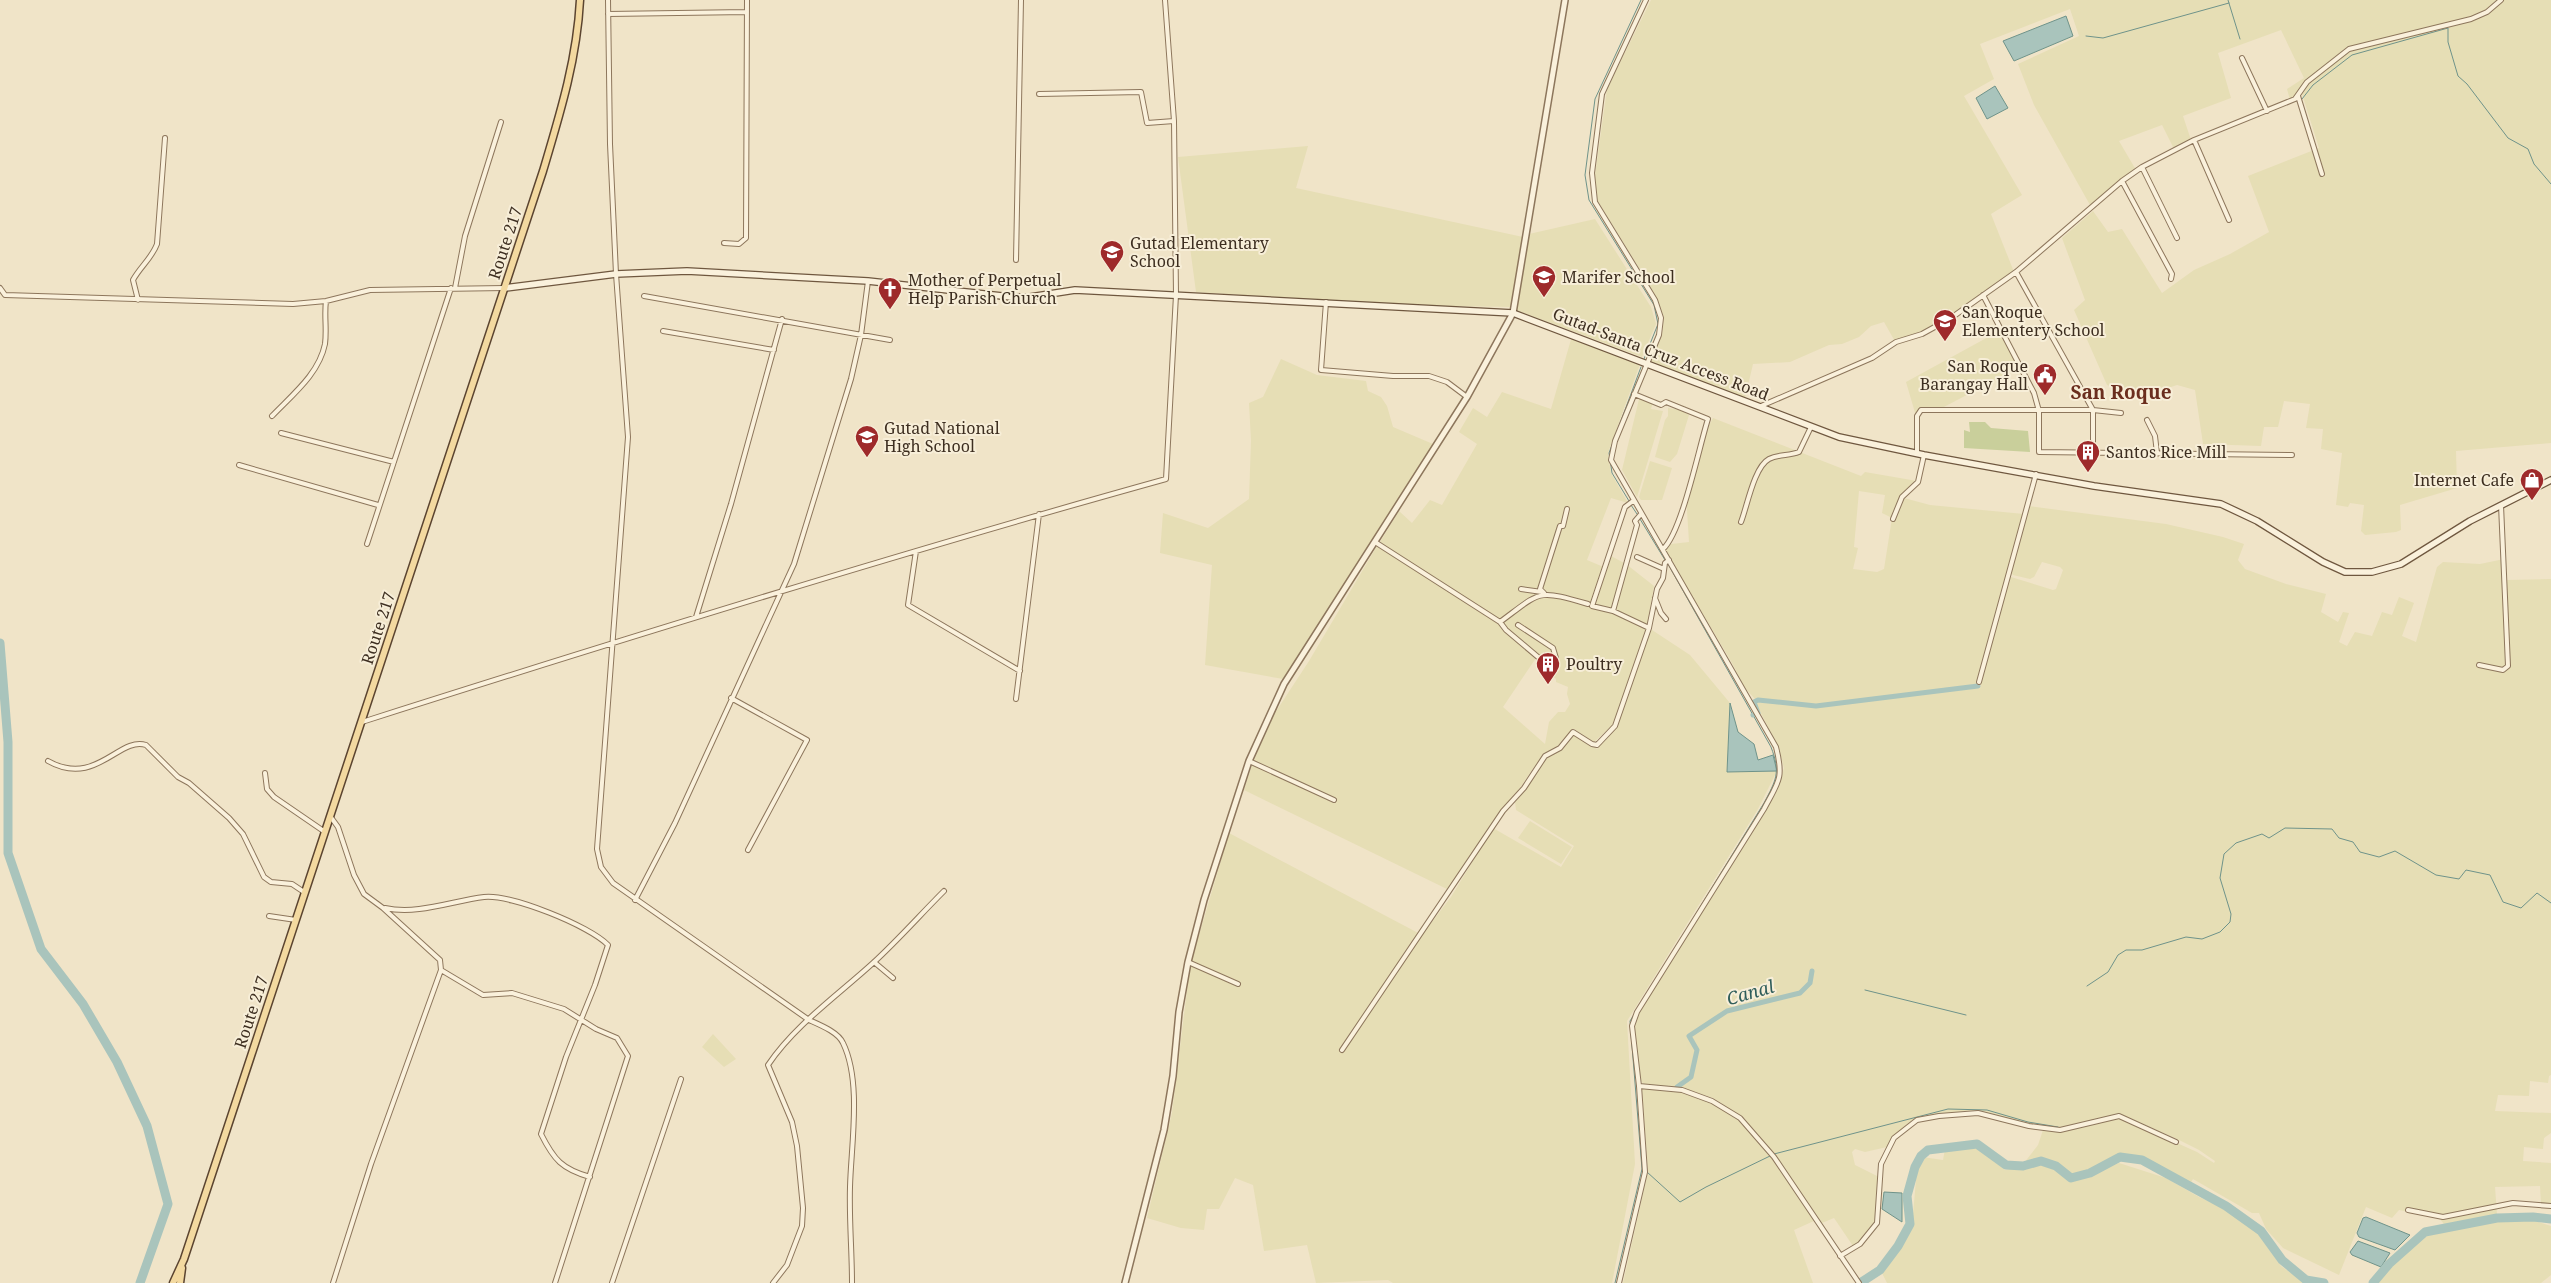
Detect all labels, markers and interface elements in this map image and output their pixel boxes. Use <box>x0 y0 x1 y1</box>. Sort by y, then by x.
street label: Route 217 <box>483 204 527 282</box>
place label: Gutad Elementary School <box>1130 232 1270 272</box>
school or university icon: Gutad Elementary School <box>1099 239 1125 273</box>
school or university icon: Marifer School <box>1531 264 1557 298</box>
place label: Marifer School <box>1562 266 1675 288</box>
place label: Mother of Perpetual Help Parish Church <box>908 269 1062 309</box>
church icon: Mother of Perpetual Help Parish Church <box>877 276 903 310</box>
place label: San Roque Elementery School <box>1962 301 2105 341</box>
street label: Gutad-Santa Cruz Access Road <box>1550 302 1773 406</box>
school or university icon: San Roque Elementery School <box>1932 308 1958 342</box>
place label: San Roque Barangay Hall <box>1920 355 2028 395</box>
public building icon: San Roque Barangay Hall <box>2032 362 2058 396</box>
district label: San Roque <box>2070 379 2172 405</box>
place label: Gutad National High School <box>884 417 1000 457</box>
school or university icon: Gutad National High School <box>854 424 880 458</box>
building icon: Santos Rice Mill <box>2075 439 2101 473</box>
place label: Santos Rice Mill <box>2106 441 2227 463</box>
shop icon: Internet Cafe <box>2519 467 2545 501</box>
place label: Internet Cafe <box>2414 469 2514 491</box>
street label: Route 217 <box>356 589 400 667</box>
building icon: Poultry <box>1535 651 1561 685</box>
place label: Poultry <box>1566 653 1623 675</box>
street label: Route 217 <box>229 973 273 1051</box>
water label: Canal <box>1723 974 1777 1010</box>

